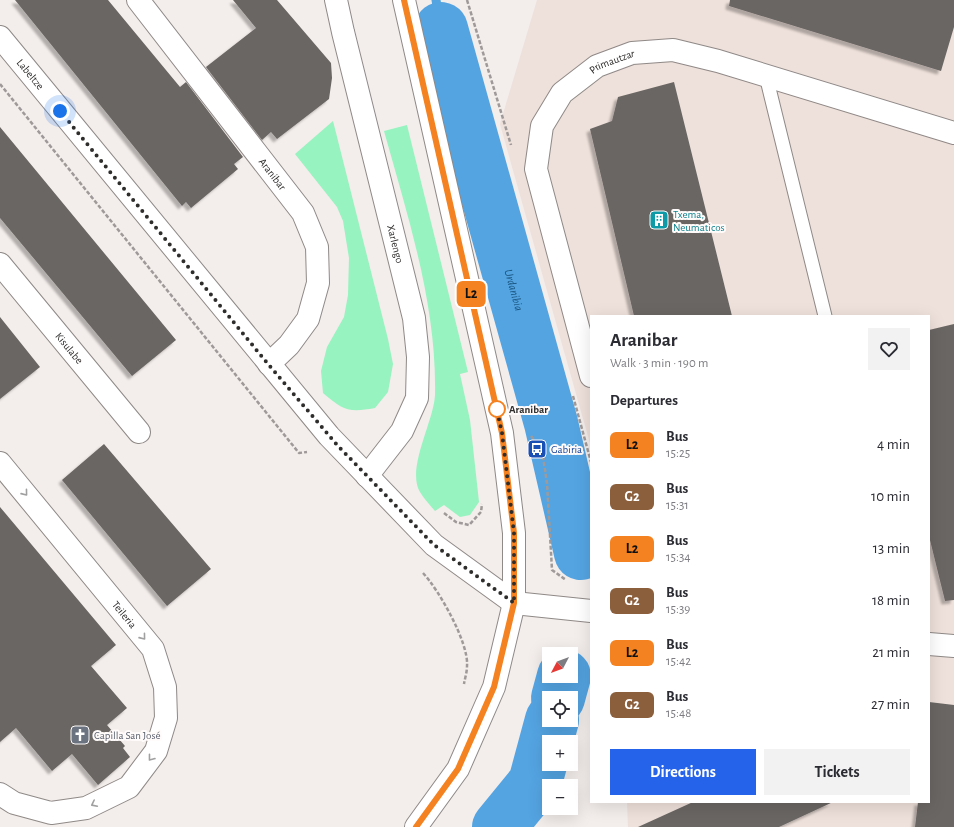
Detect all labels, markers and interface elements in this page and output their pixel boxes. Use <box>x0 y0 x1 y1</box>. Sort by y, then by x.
street label: Primautzar <box>587 47 635 75</box>
street label: Labeltze <box>15 57 46 91</box>
your location <box>50 101 70 121</box>
street label: Aranibar <box>257 156 289 192</box>
building icon: Txema, Neumaticos <box>648 209 670 231</box>
place label: Txema, Neumaticos <box>673 209 725 233</box>
street label: Xarlengo <box>386 223 406 264</box>
water label: Urdanibia <box>502 268 525 312</box>
line badge: L2 <box>453 281 489 307</box>
text: L2 <box>465 287 477 301</box>
button: heart <box>868 328 910 370</box>
street label: Kisulabe <box>53 330 86 366</box>
text: Aranibar <box>610 331 677 350</box>
text: Walk · 3 min · 190 m <box>610 357 708 370</box>
text: Departures <box>610 393 678 408</box>
marker: Aranibar <box>488 400 506 418</box>
place label: Aranibar <box>509 404 548 415</box>
text: Bus <box>666 429 688 444</box>
text: 4 min <box>877 437 910 452</box>
bus stop icon: Gabiria <box>526 438 548 460</box>
text: L2 <box>626 438 638 452</box>
place label: Gabiria <box>551 444 582 455</box>
text: 15:25 <box>666 447 690 460</box>
text: Bus <box>666 481 688 496</box>
one-way arrow <box>20 489 27 496</box>
text: 10 min <box>871 489 910 504</box>
text: G2 <box>625 490 639 504</box>
text: 15:31 <box>666 499 689 512</box>
text: Bus <box>666 533 688 548</box>
text: 13 min <box>873 541 910 556</box>
text: L2 <box>626 542 638 556</box>
text: 15:34 <box>666 551 691 564</box>
text: Bus <box>666 585 688 600</box>
text: 18 min <box>872 593 910 608</box>
text: G2 <box>625 594 639 608</box>
street label: Teileria <box>110 599 139 630</box>
text: 15:39 <box>666 603 690 616</box>
one-way arrow <box>138 632 145 639</box>
text: Bus <box>666 637 688 652</box>
text: 21 min <box>872 645 910 660</box>
text: L2 <box>626 646 638 660</box>
north arrow <box>542 647 578 683</box>
map controls <box>542 647 578 815</box>
text: 15:42 <box>666 655 691 668</box>
text: Bus <box>666 689 688 704</box>
button: locate <box>542 691 578 727</box>
text: 27 min <box>871 697 910 712</box>
text: G2 <box>625 698 639 712</box>
text: 15:48 <box>666 707 691 720</box>
church icon: Capilla San José <box>69 724 91 746</box>
place label: Capilla San José <box>94 730 161 741</box>
button: + <box>542 735 578 771</box>
button: Directions <box>610 749 756 795</box>
button: Tickets <box>764 749 910 795</box>
one-way arrow <box>149 754 156 761</box>
button: − <box>542 779 578 815</box>
one-way arrow <box>91 799 98 807</box>

